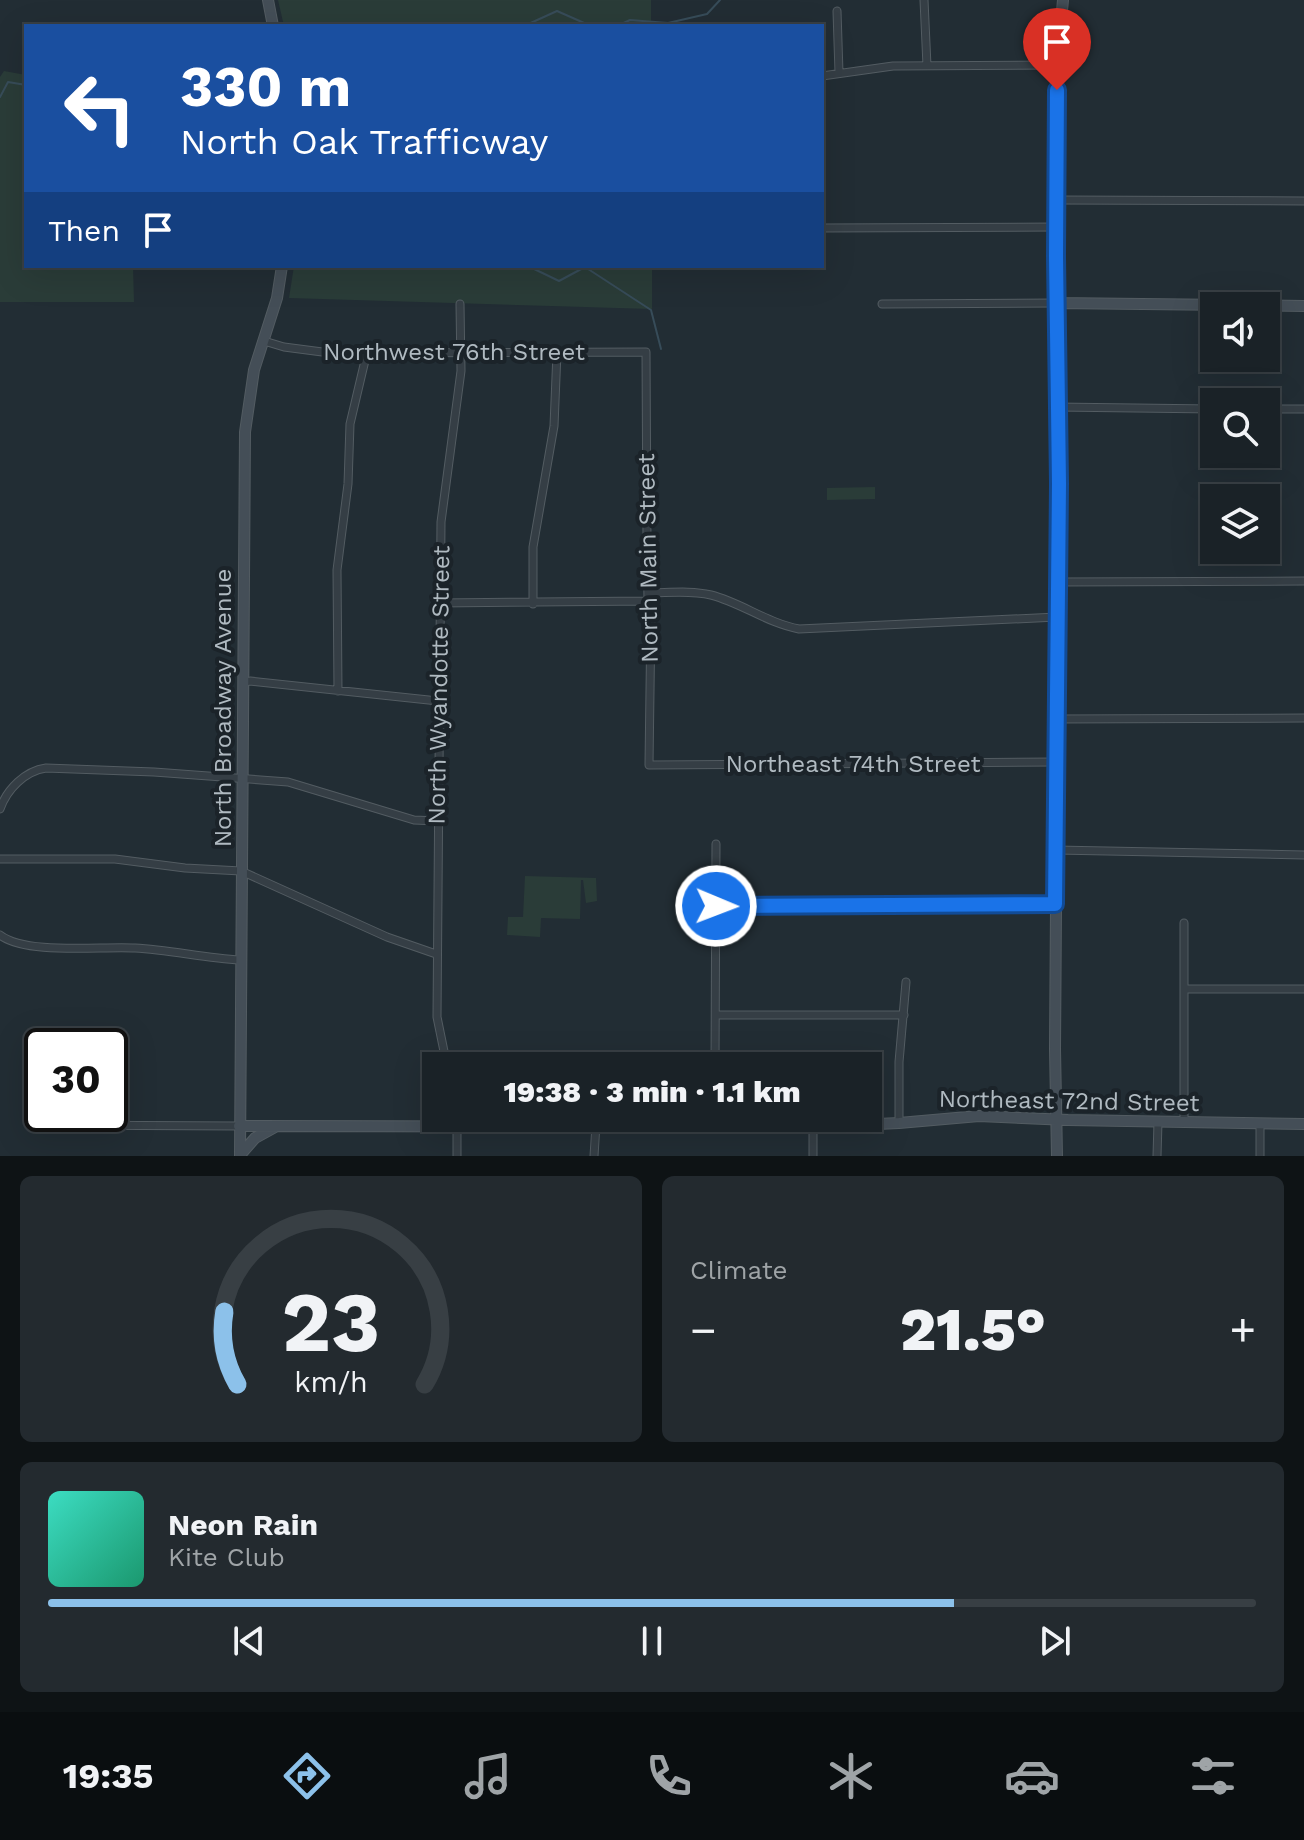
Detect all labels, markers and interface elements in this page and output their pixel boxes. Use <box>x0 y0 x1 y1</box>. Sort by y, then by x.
pin <box>1023 8 1091 90</box>
icon: arrive <box>1035 20 1079 64</box>
text: 330 m <box>180 54 351 120</box>
icon: left <box>48 56 152 160</box>
text: North Oak Trafficway <box>180 121 548 163</box>
icon: arrive <box>136 208 180 252</box>
text: Then <box>48 213 120 248</box>
map controls <box>1200 292 1280 564</box>
button: sound <box>1200 292 1280 372</box>
street label: Northwest 76th Street <box>323 338 585 366</box>
button: search <box>1200 388 1280 468</box>
street label: North Main Street <box>632 453 664 663</box>
button: layers <box>1200 484 1280 564</box>
street label: North Wyandotte Street <box>423 545 455 825</box>
street label: North Broadway Avenue <box>209 569 237 847</box>
street label: Northeast 74th Street <box>725 750 981 778</box>
position arrow <box>674 864 758 948</box>
speed limit sign: 30 <box>24 1028 128 1132</box>
text: 19:38 · 3 min · 1.1 km <box>503 1074 801 1109</box>
street label: Northeast 72nd Street <box>938 1085 1200 1117</box>
text: Climate <box>690 1255 788 1285</box>
text: 23 <box>282 1274 380 1371</box>
text: 21.5° <box>900 1294 1046 1365</box>
text: − <box>690 1304 717 1356</box>
text: + <box>1229 1304 1256 1356</box>
text: km/h <box>294 1365 368 1399</box>
text: Neon Rain <box>168 1507 318 1542</box>
text: Kite Club <box>168 1542 285 1572</box>
icon: previous <box>227 1619 271 1663</box>
icon: pause <box>630 1619 674 1663</box>
icon: next <box>1033 1619 1077 1663</box>
icon: directions <box>279 1748 335 1804</box>
icon: music <box>460 1748 516 1804</box>
icon: phone <box>641 1748 697 1804</box>
icon: climate <box>823 1748 879 1804</box>
icon: car <box>1004 1748 1060 1804</box>
icon: filters <box>1185 1748 1241 1804</box>
text: 19:35 <box>63 1755 154 1797</box>

